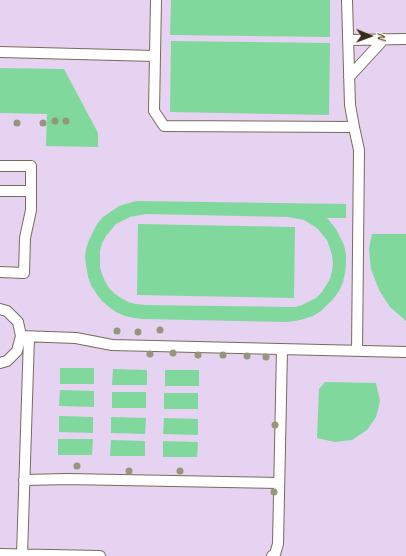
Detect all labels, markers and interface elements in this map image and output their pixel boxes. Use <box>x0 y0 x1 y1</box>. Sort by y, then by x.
north arrow <box>350 16 390 56</box>
text: N <box>375 33 389 40</box>

